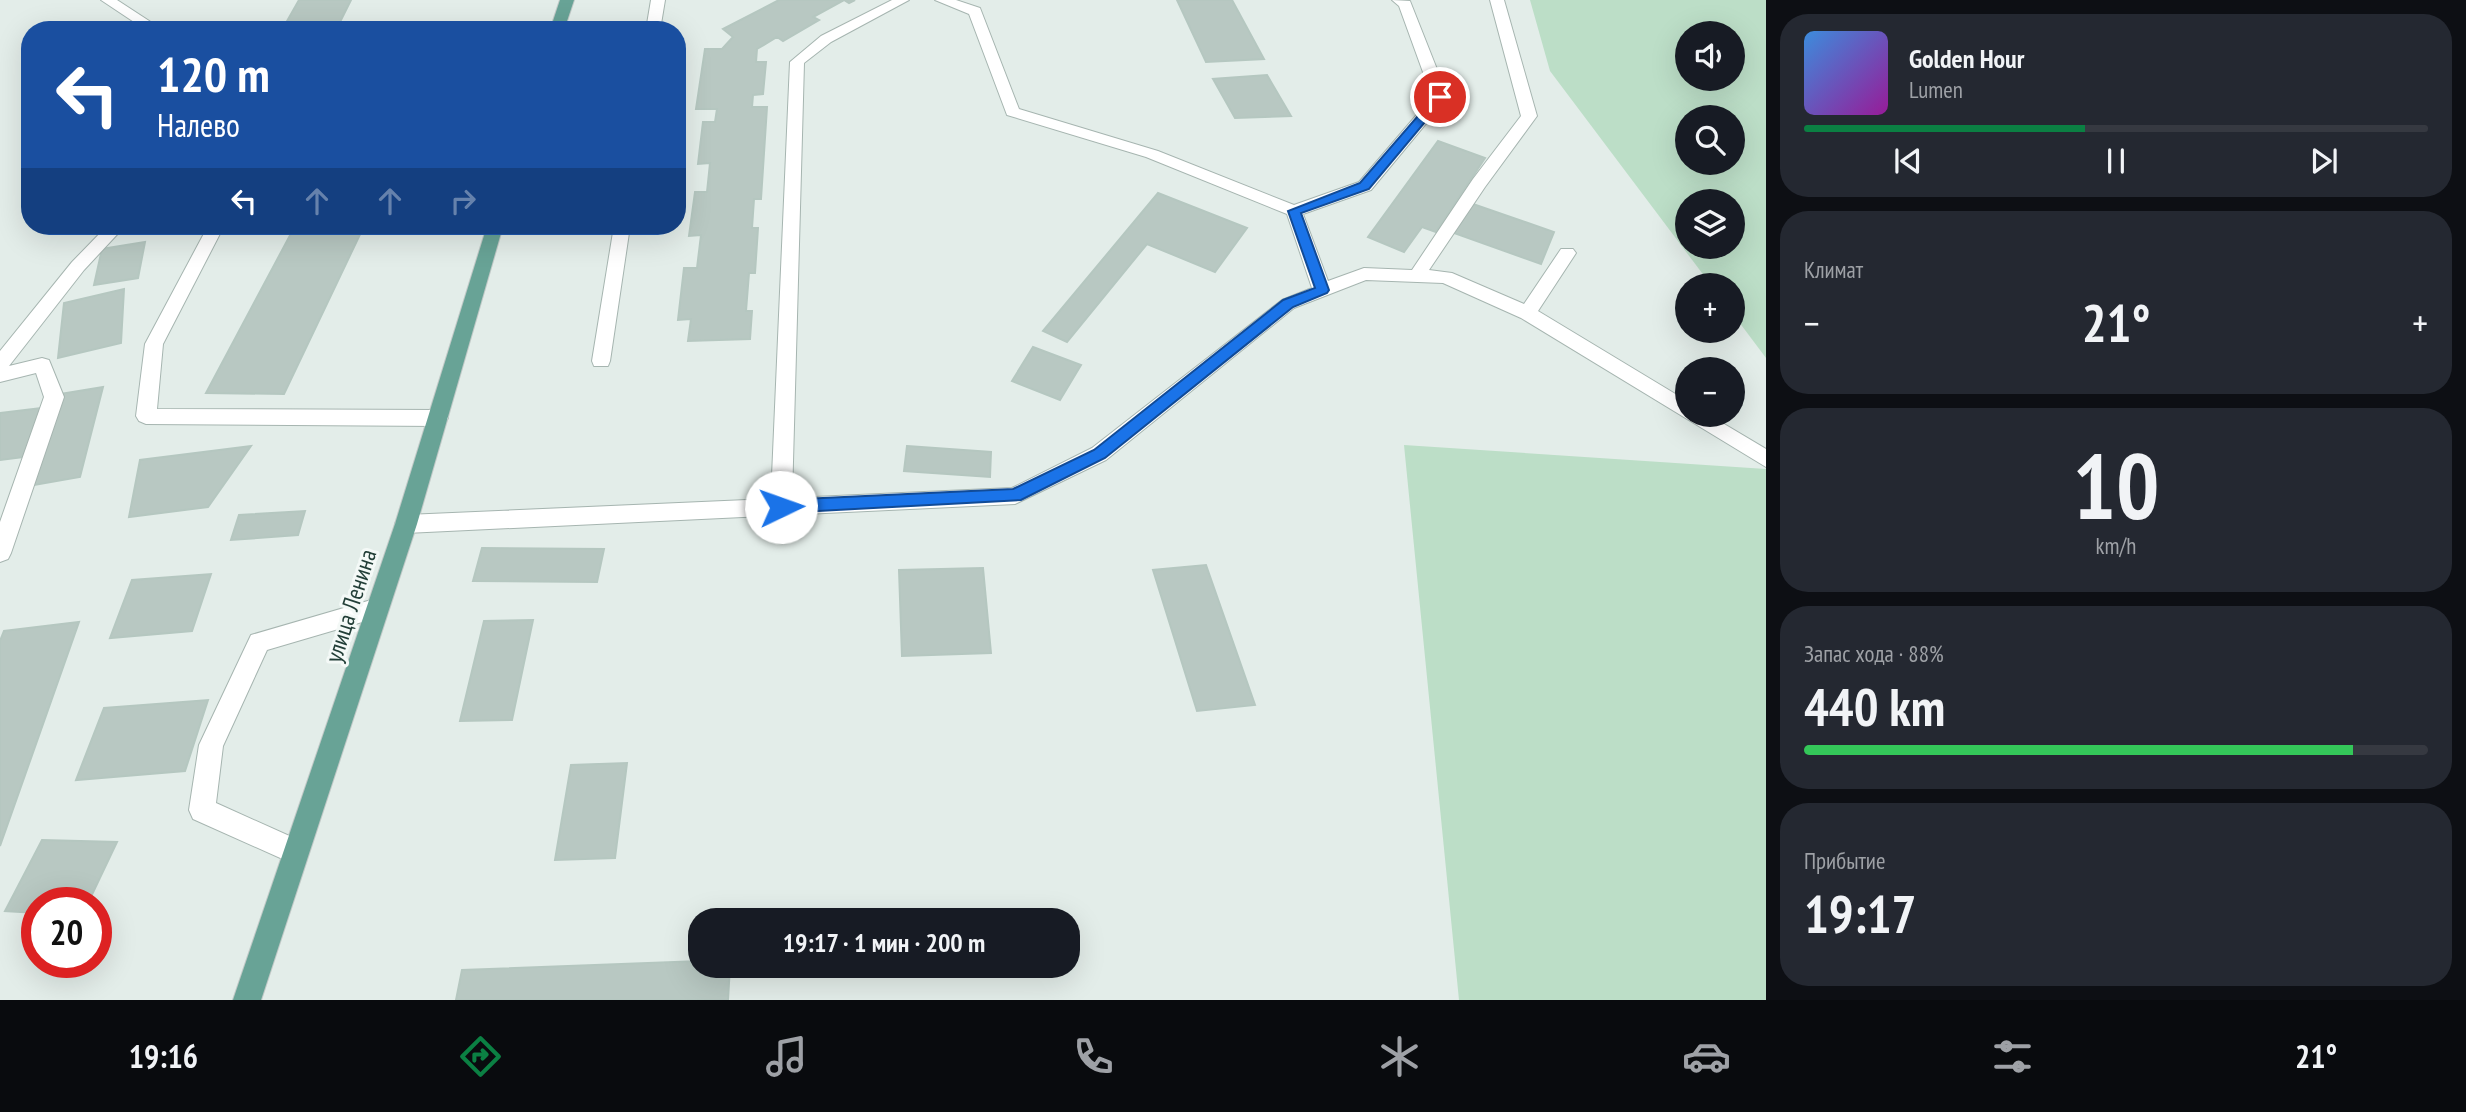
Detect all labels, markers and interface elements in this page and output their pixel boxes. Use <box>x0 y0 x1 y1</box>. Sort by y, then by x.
map controls <box>1675 21 1745 427</box>
button: sound <box>1675 21 1745 91</box>
text: 120 m <box>157 42 270 106</box>
text: Golden Hour <box>1909 42 2024 75</box>
icon: left <box>42 49 133 140</box>
pin <box>1410 67 1470 127</box>
text: Lumen <box>1909 75 1963 104</box>
icon: arrive <box>1421 78 1459 116</box>
text: Налево <box>157 104 240 146</box>
button: search <box>1675 105 1745 175</box>
icon: previous <box>1889 142 1927 180</box>
icon: pause <box>2097 142 2135 180</box>
icon: next <box>2305 142 2343 180</box>
icon: left <box>225 182 263 220</box>
icon: ahead <box>298 182 336 220</box>
icon: ahead <box>371 182 409 220</box>
icon: right <box>444 182 482 220</box>
button: layers <box>1675 189 1745 259</box>
text: Климат <box>1804 255 1863 284</box>
button: + <box>1675 273 1745 343</box>
text: 21° <box>2082 289 2150 356</box>
text: − <box>1804 298 1820 347</box>
text: + <box>2412 298 2428 347</box>
button: − <box>1675 357 1745 427</box>
text: 10 <box>2073 426 2160 544</box>
position arrow <box>744 470 818 544</box>
text: km/h <box>2096 531 2136 560</box>
street label: улица Ленина <box>318 545 383 666</box>
text: Запас хода · 88% <box>1804 639 1944 668</box>
text: 440 km <box>1804 673 1945 740</box>
text: Прибытие <box>1804 846 1885 875</box>
text: 19:17 <box>1804 880 1916 947</box>
speed limit sign: 20 <box>21 887 112 978</box>
text: 19:17 · 1 мин · 200 m <box>783 926 985 959</box>
icon: directions <box>456 1032 505 1081</box>
icon: music <box>762 1032 811 1081</box>
icon: phone <box>1069 1032 1118 1081</box>
icon: climate <box>1375 1032 1424 1081</box>
icon: car <box>1682 1032 1731 1081</box>
icon: filters <box>1988 1032 2037 1081</box>
text: 19:16 <box>129 1035 198 1077</box>
text: 21° <box>2295 1035 2337 1077</box>

